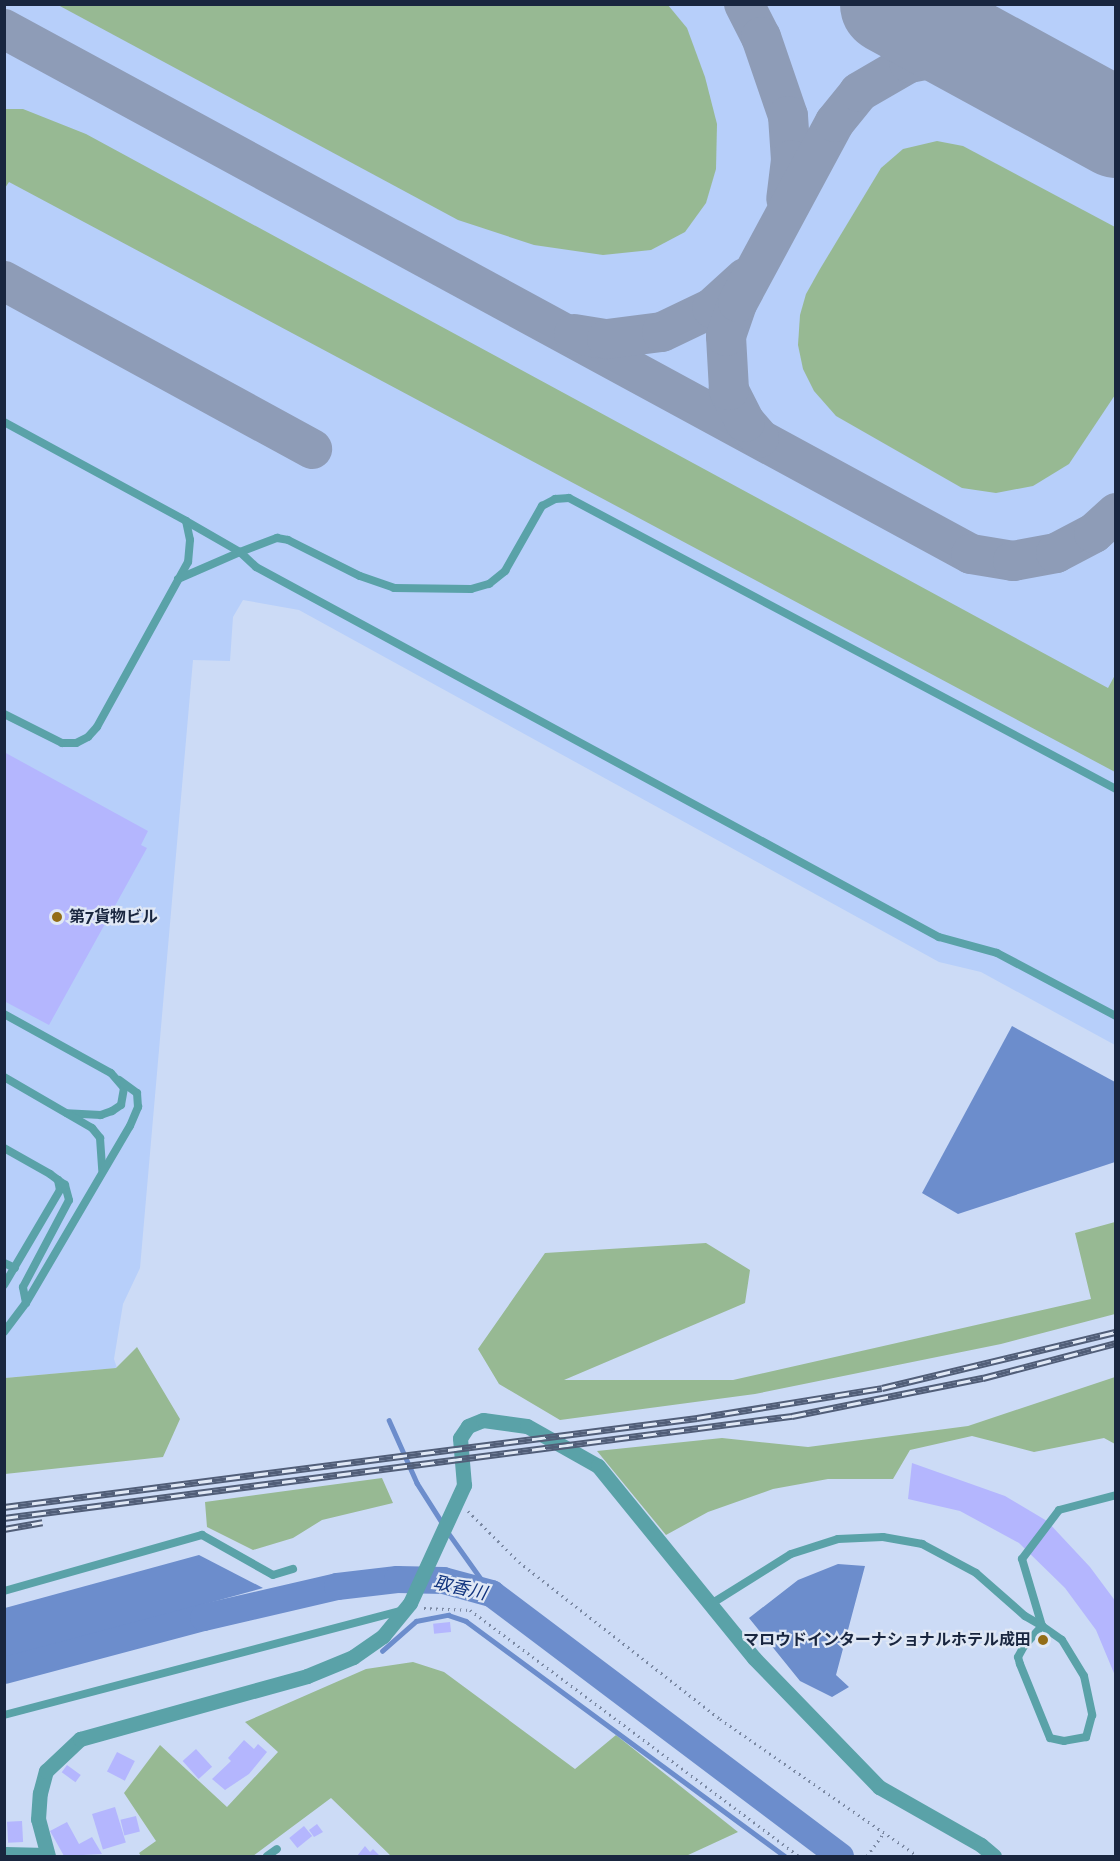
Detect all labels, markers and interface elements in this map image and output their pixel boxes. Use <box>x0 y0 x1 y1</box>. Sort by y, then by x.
place label: 第7貨物ビル <box>69 907 158 927</box>
marker: 第7貨物ビル <box>50 910 64 924</box>
water label: 取香川 <box>431 1571 489 1605</box>
place label: マロウドインターナショナルホテル成田 <box>743 1630 1031 1650</box>
marker: マロウドインターナショナルホテル成田 <box>1036 1633 1050 1647</box>

